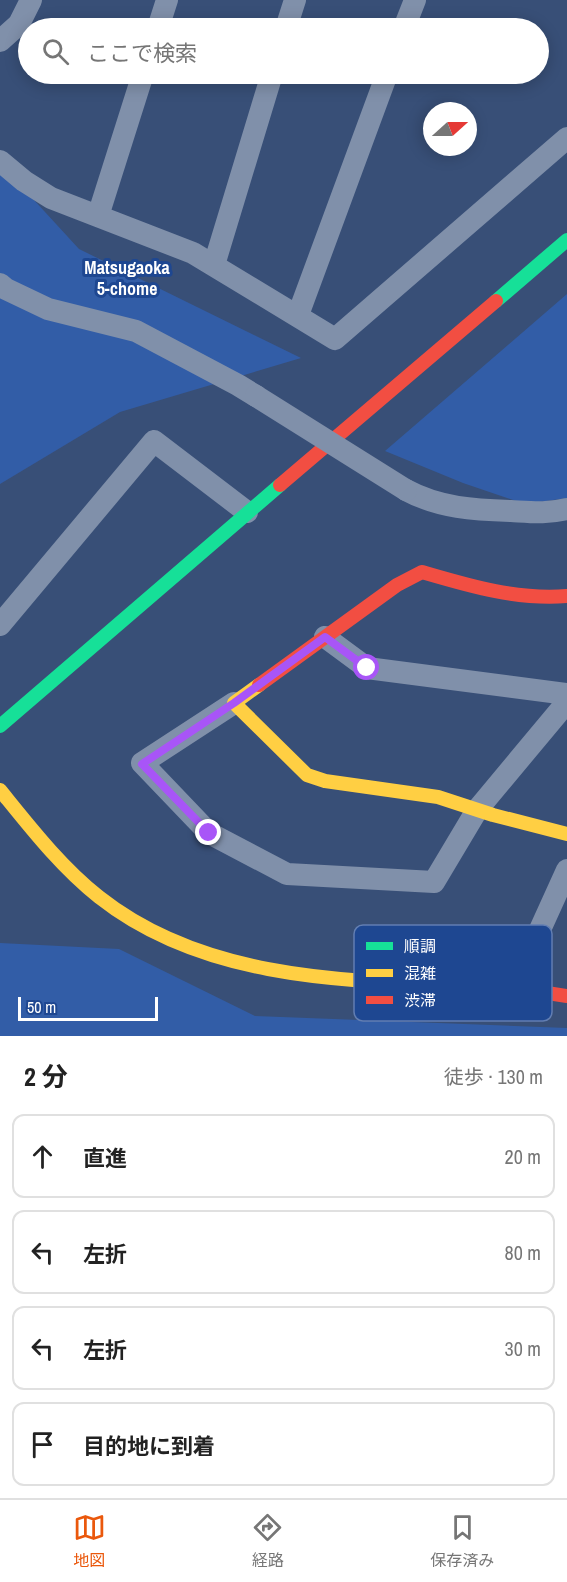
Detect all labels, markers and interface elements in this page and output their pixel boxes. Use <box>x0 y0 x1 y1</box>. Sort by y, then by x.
search box <box>18 18 549 84</box>
icon: search <box>39 35 72 68</box>
text: ここで検索 <box>87 38 197 68</box>
north arrow <box>423 102 477 156</box>
district label: Matsugaoka 5-chome <box>84 255 170 301</box>
route start <box>353 654 379 680</box>
route end <box>195 819 221 845</box>
legend <box>354 925 552 1021</box>
text: 順調 <box>404 935 436 957</box>
text: 混雑 <box>404 962 436 984</box>
text: 渋滞 <box>404 989 436 1011</box>
scale bar <box>18 994 158 1022</box>
text: 50 m <box>27 996 56 1018</box>
text: 2 分 <box>24 1059 68 1094</box>
text: 徒歩 · 130 m <box>444 1063 543 1090</box>
icon: ahead <box>26 1140 59 1173</box>
text: 直進 <box>83 1143 127 1173</box>
text: 20 m <box>505 1143 541 1170</box>
icon: left <box>26 1236 59 1269</box>
text: 左折 <box>83 1239 127 1269</box>
text: 80 m <box>505 1239 541 1266</box>
icon: left <box>26 1332 59 1365</box>
text: 左折 <box>83 1335 127 1365</box>
text: 30 m <box>505 1335 541 1362</box>
icon: arrive <box>26 1428 59 1461</box>
text: 目的地に到着 <box>83 1431 215 1461</box>
tab: 地図 <box>73 1511 106 1571</box>
tab: 経路 <box>251 1511 284 1571</box>
tab: 保存済み <box>430 1511 494 1571</box>

